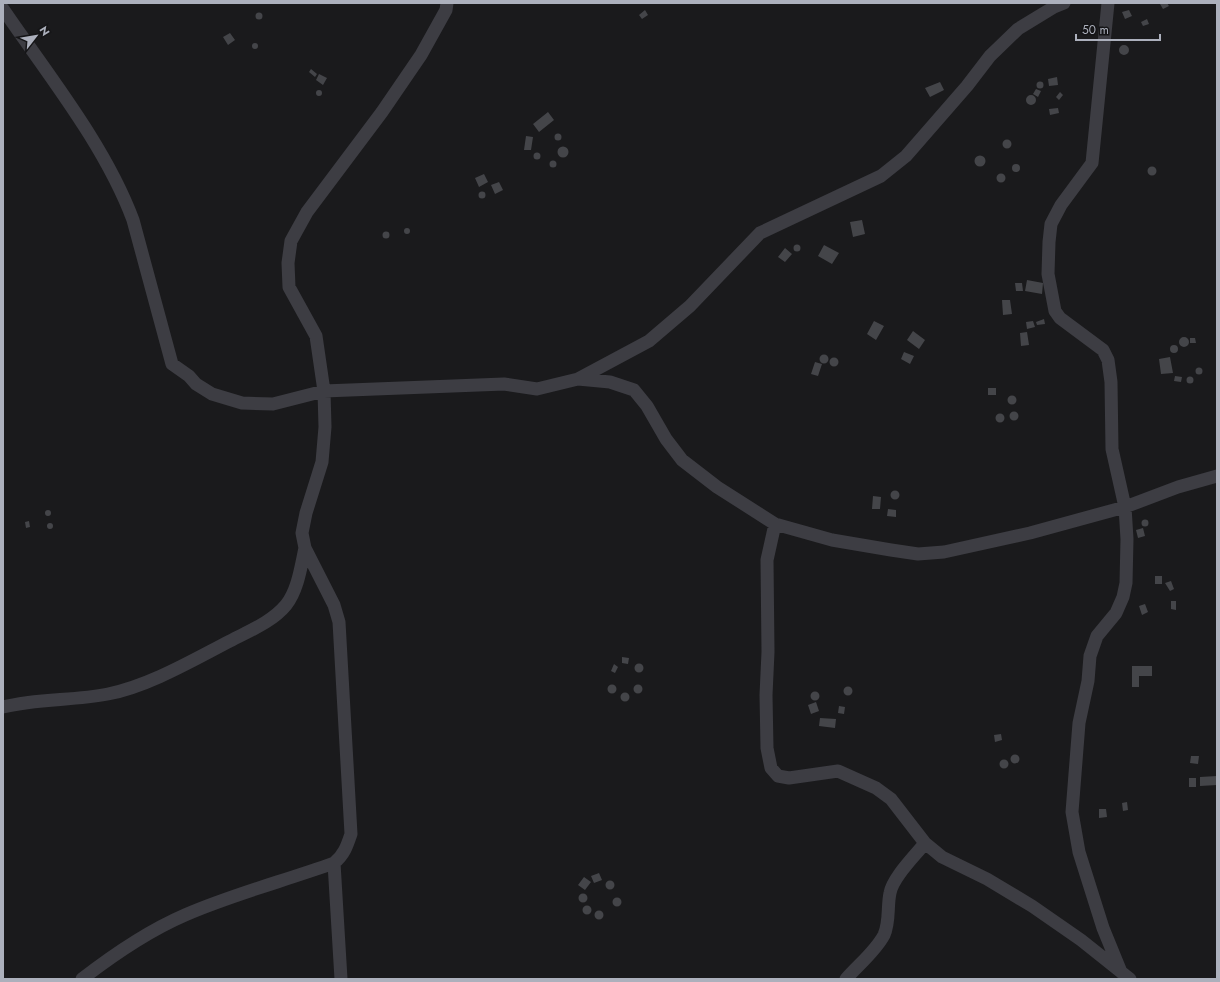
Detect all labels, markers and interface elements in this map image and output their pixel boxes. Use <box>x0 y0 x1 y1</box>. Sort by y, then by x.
north arrow <box>16 16 56 56</box>
scale bar <box>1076 16 1160 42</box>
text: 50 m <box>1082 21 1109 39</box>
text: N <box>35 23 54 39</box>

